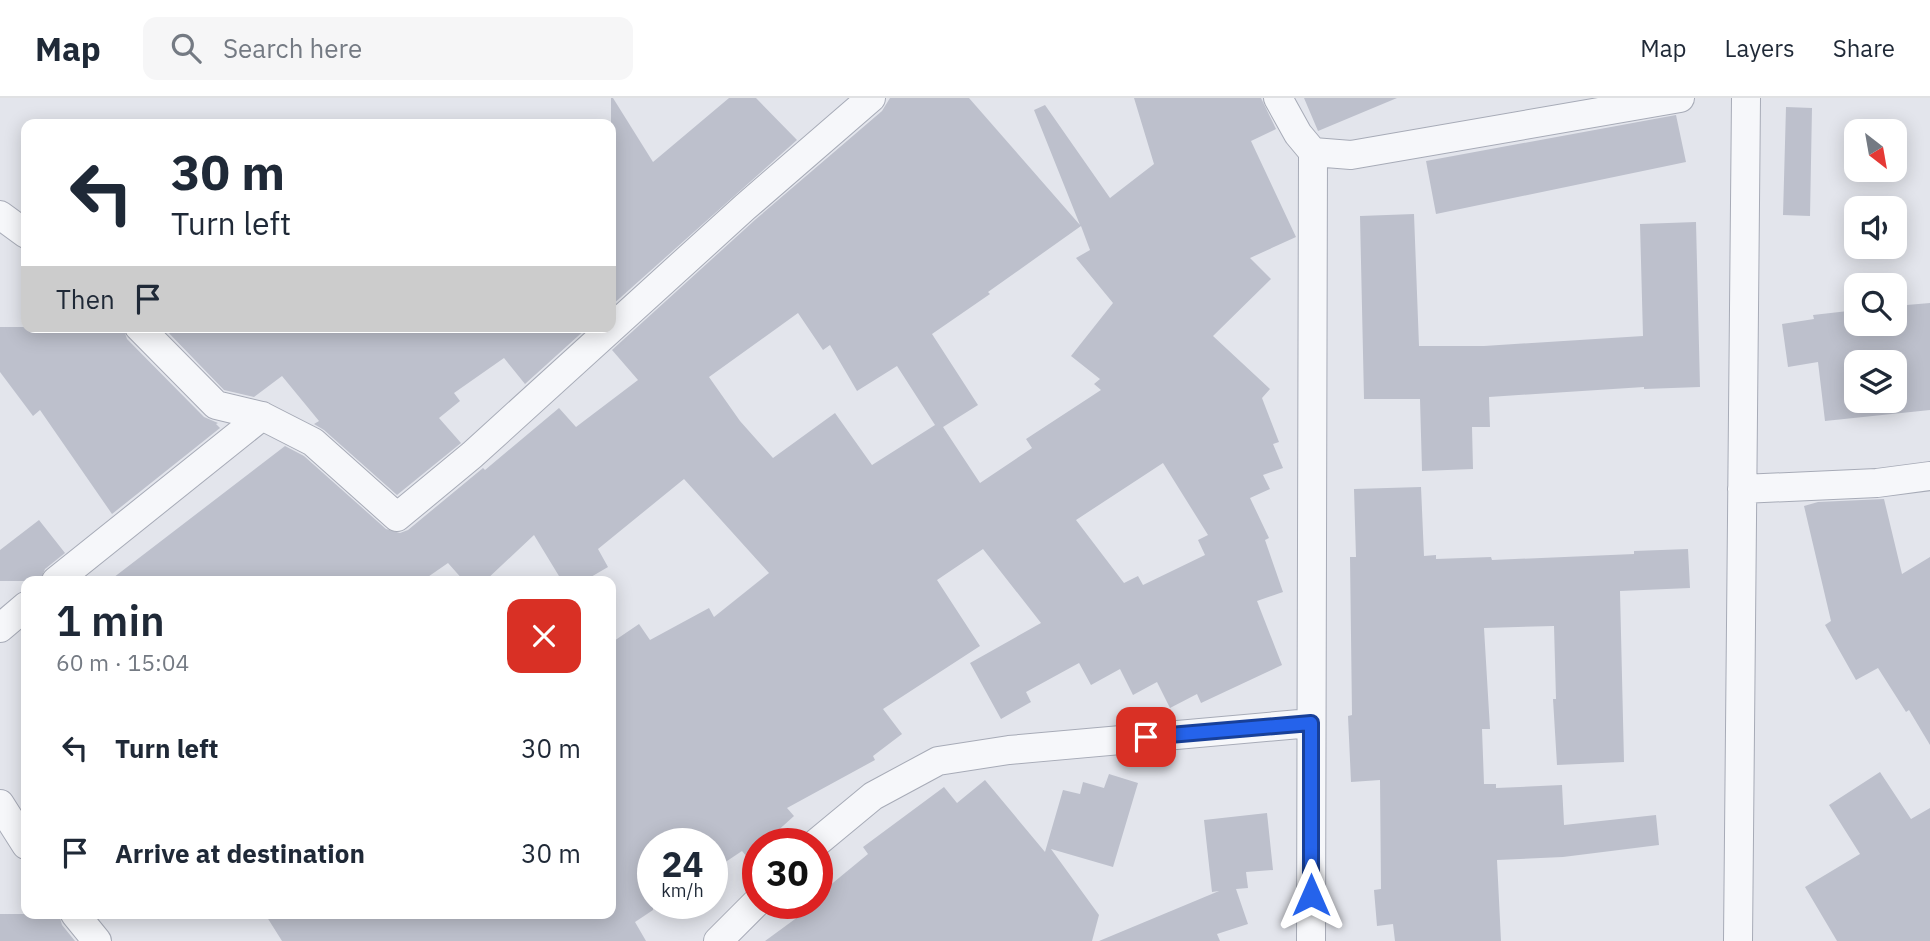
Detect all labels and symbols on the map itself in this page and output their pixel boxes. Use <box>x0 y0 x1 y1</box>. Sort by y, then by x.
north arrow <box>1844 119 1908 182</box>
pin <box>1116 707 1176 767</box>
speed limit sign: 30 <box>742 828 833 919</box>
position arrow <box>1274 858 1348 932</box>

